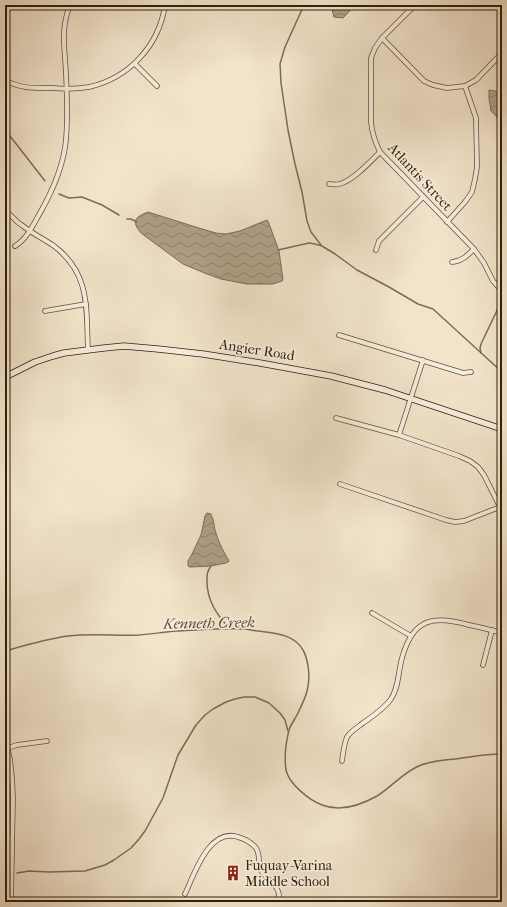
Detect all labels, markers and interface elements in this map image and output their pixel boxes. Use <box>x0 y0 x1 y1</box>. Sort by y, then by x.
street label: Atlantis Street <box>384 139 456 214</box>
street label: Angier Road <box>217 336 296 364</box>
water label: Kenneth Creek <box>162 613 255 633</box>
place label: Fuquay-Varina Middle School <box>245 857 333 890</box>
building icon: Fuquay-Varina Middle School <box>224 864 242 882</box>

